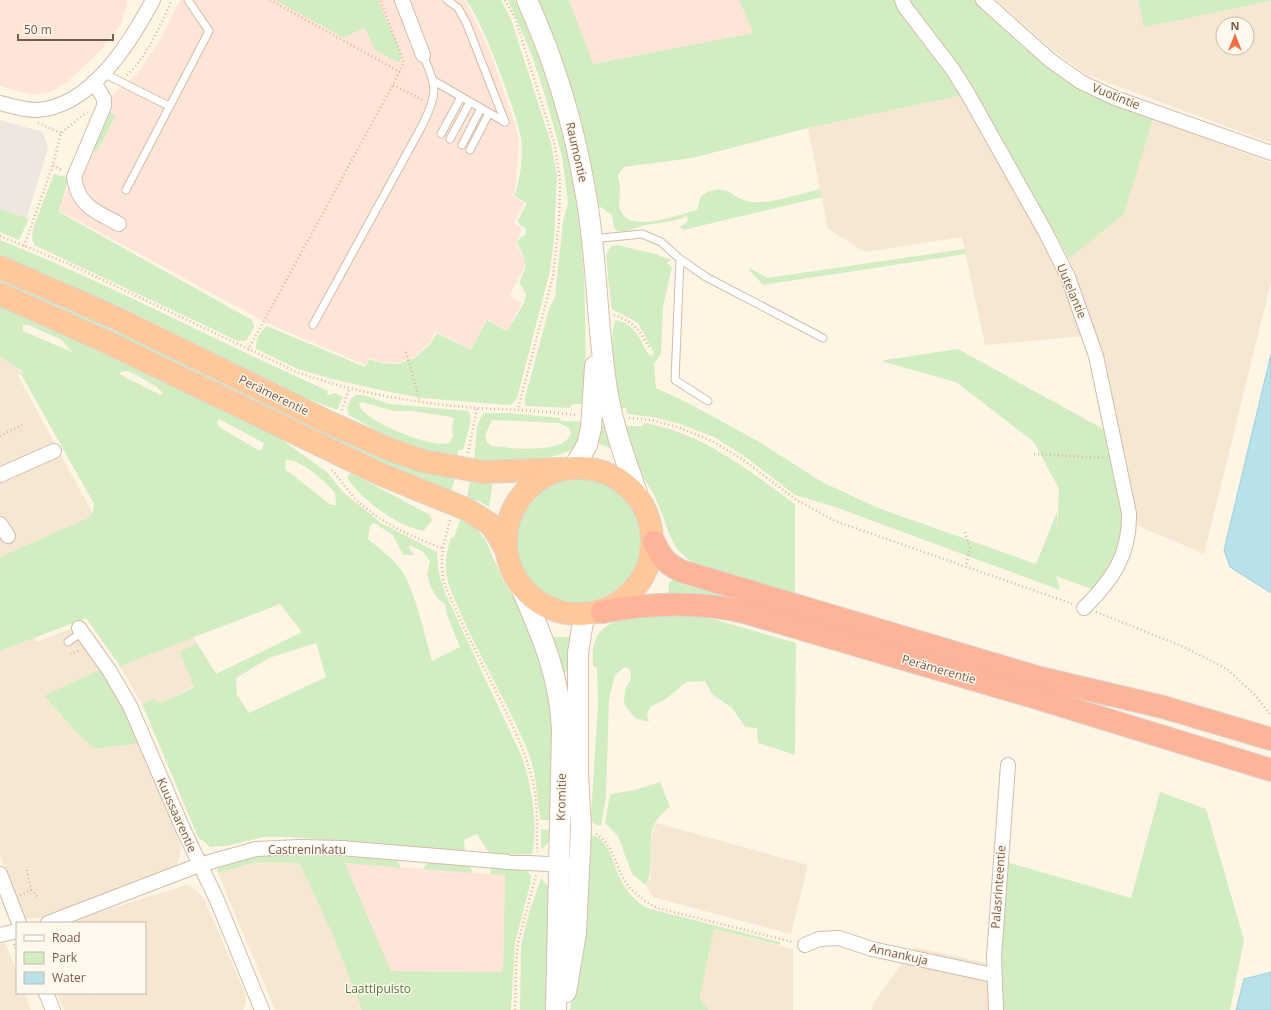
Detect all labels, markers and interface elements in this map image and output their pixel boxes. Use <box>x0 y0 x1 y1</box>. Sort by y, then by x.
scale bar <box>18 16 113 42</box>
north arrow <box>1215 16 1255 56</box>
text: N <box>1231 18 1239 33</box>
text: 50 m <box>24 21 52 38</box>
street label: Vuotintie <box>1089 79 1143 113</box>
street label: Raumontie <box>562 120 592 184</box>
street label: Uutelantie <box>1053 261 1091 321</box>
street label: Perämerentie <box>236 371 312 420</box>
street label: Perämerentie <box>900 650 978 688</box>
street label: Kromitie <box>552 773 570 821</box>
street label: Kuussaarentie <box>153 775 201 855</box>
street label: Castreninkatu <box>268 841 346 858</box>
street label: Palasrinteentie <box>987 844 1009 929</box>
legend <box>16 922 146 994</box>
text: Road <box>52 929 81 946</box>
street label: Annankuja <box>868 939 930 969</box>
text: Park <box>52 949 78 966</box>
text: Water <box>52 969 86 986</box>
park label: Laattipuisto <box>345 980 411 997</box>

